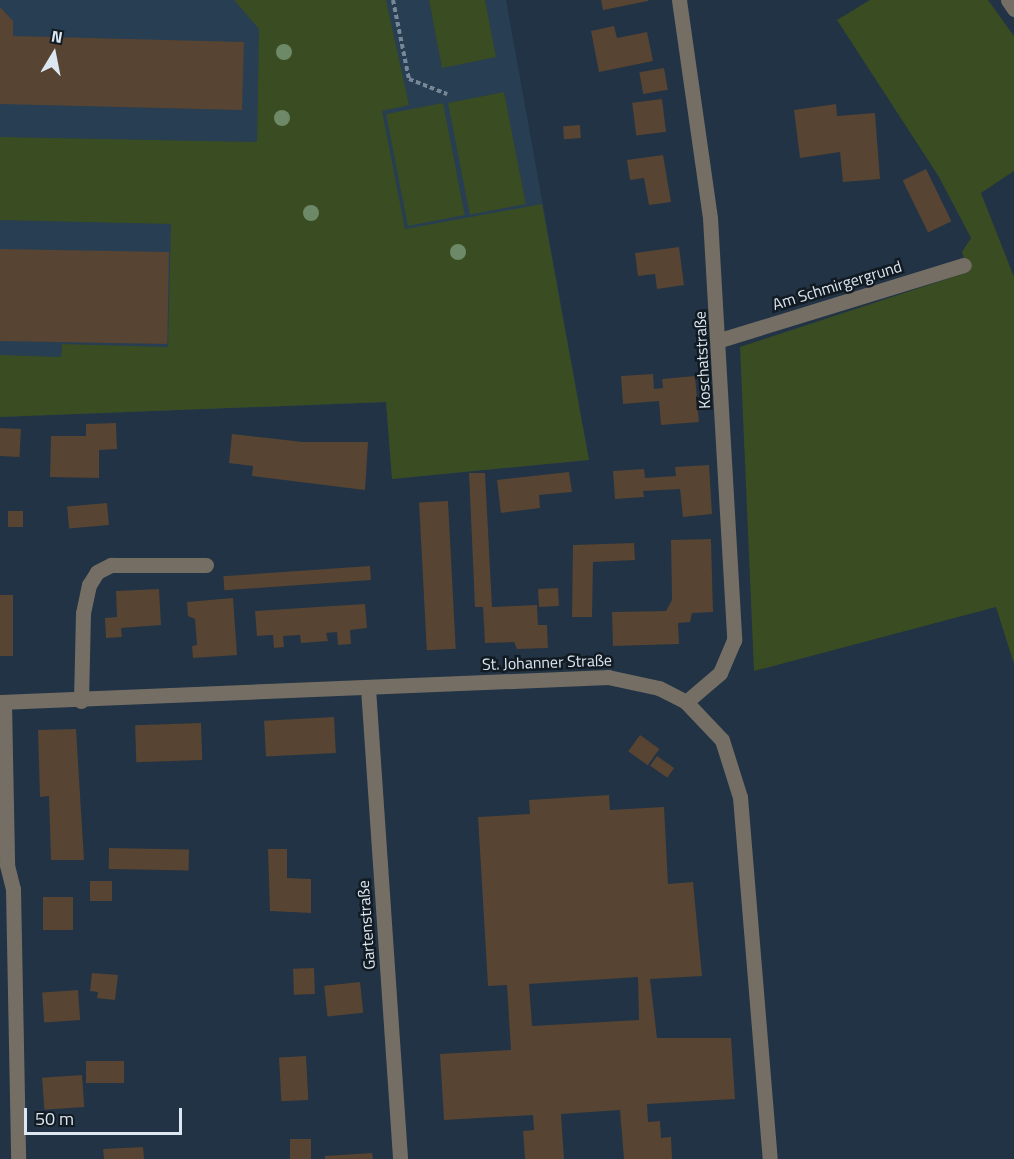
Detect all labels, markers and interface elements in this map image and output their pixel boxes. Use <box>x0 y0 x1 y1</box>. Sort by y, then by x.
text: N <box>50 23 65 49</box>
north arrow <box>24 24 84 84</box>
street label: Am Schmirgergrund <box>770 256 904 314</box>
street label: Koschatstraße <box>690 311 714 409</box>
street label: St. Johanner Straße <box>482 650 612 674</box>
street label: Gartenstraße <box>353 880 379 970</box>
scale bar <box>27 1096 184 1134</box>
text: 50 m <box>35 1105 74 1132</box>

